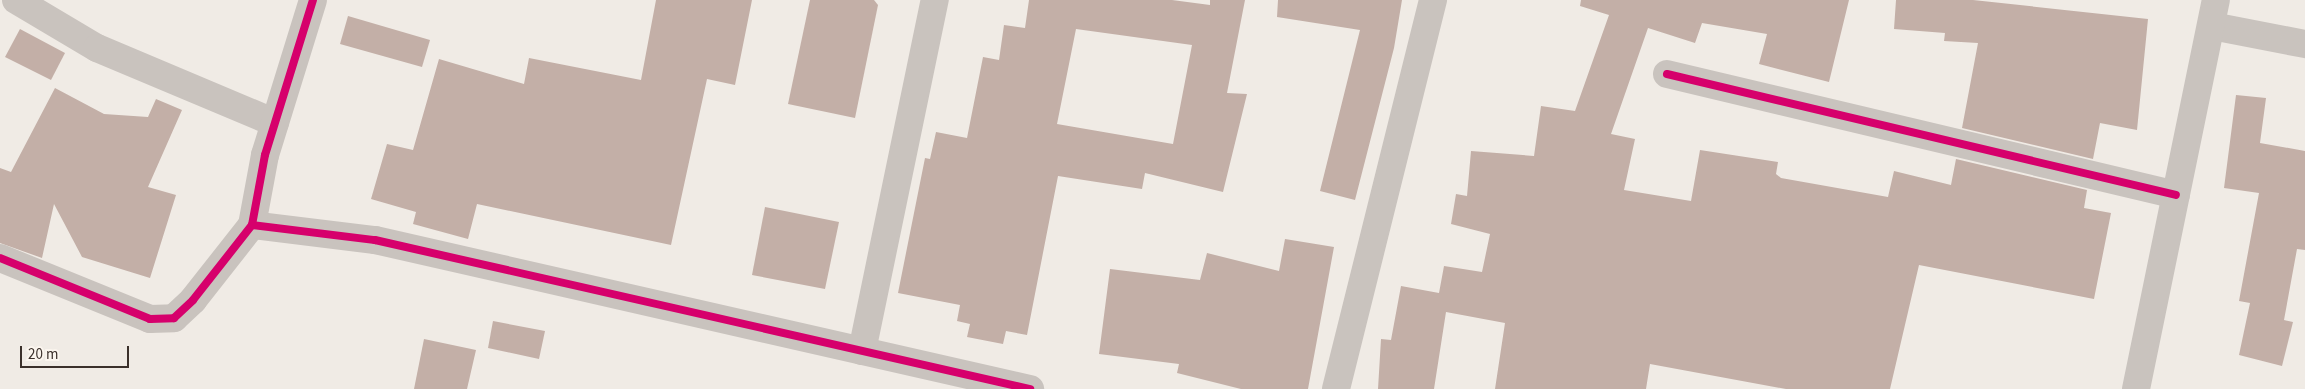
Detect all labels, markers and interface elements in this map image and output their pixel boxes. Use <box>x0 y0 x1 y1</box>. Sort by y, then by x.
scale bar <box>22 336 131 368</box>
text: 20 m <box>28 344 58 365</box>

